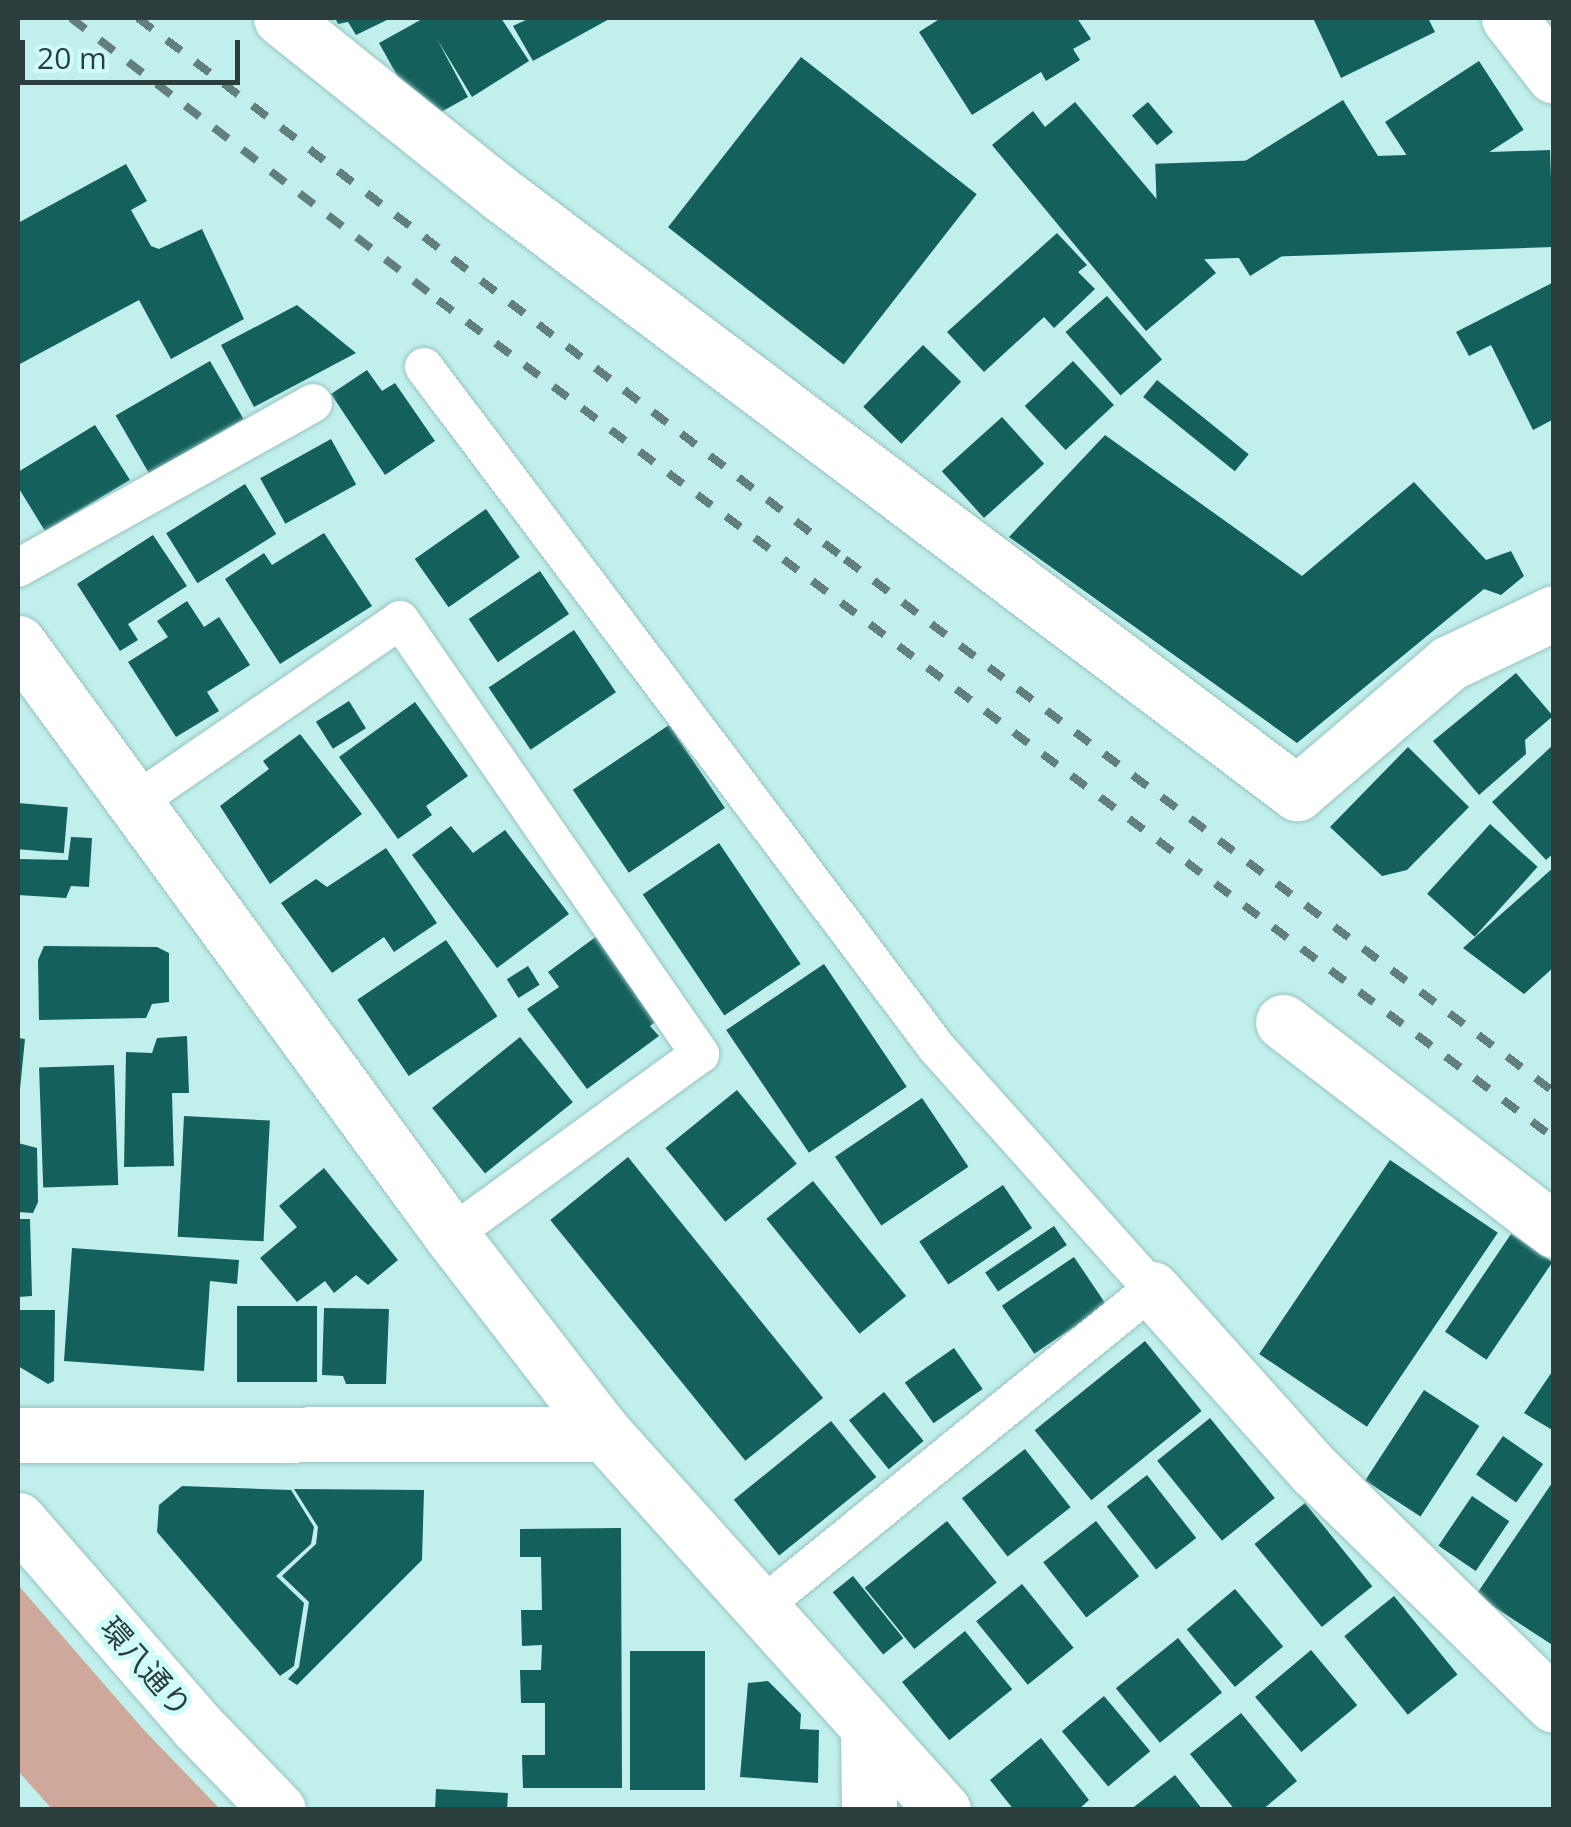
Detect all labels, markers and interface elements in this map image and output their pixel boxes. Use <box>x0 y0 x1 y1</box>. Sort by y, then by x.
scale bar <box>25 20 245 82</box>
text: 20 m <box>37 37 107 78</box>
street label: 環八通り <box>93 1610 199 1724</box>

